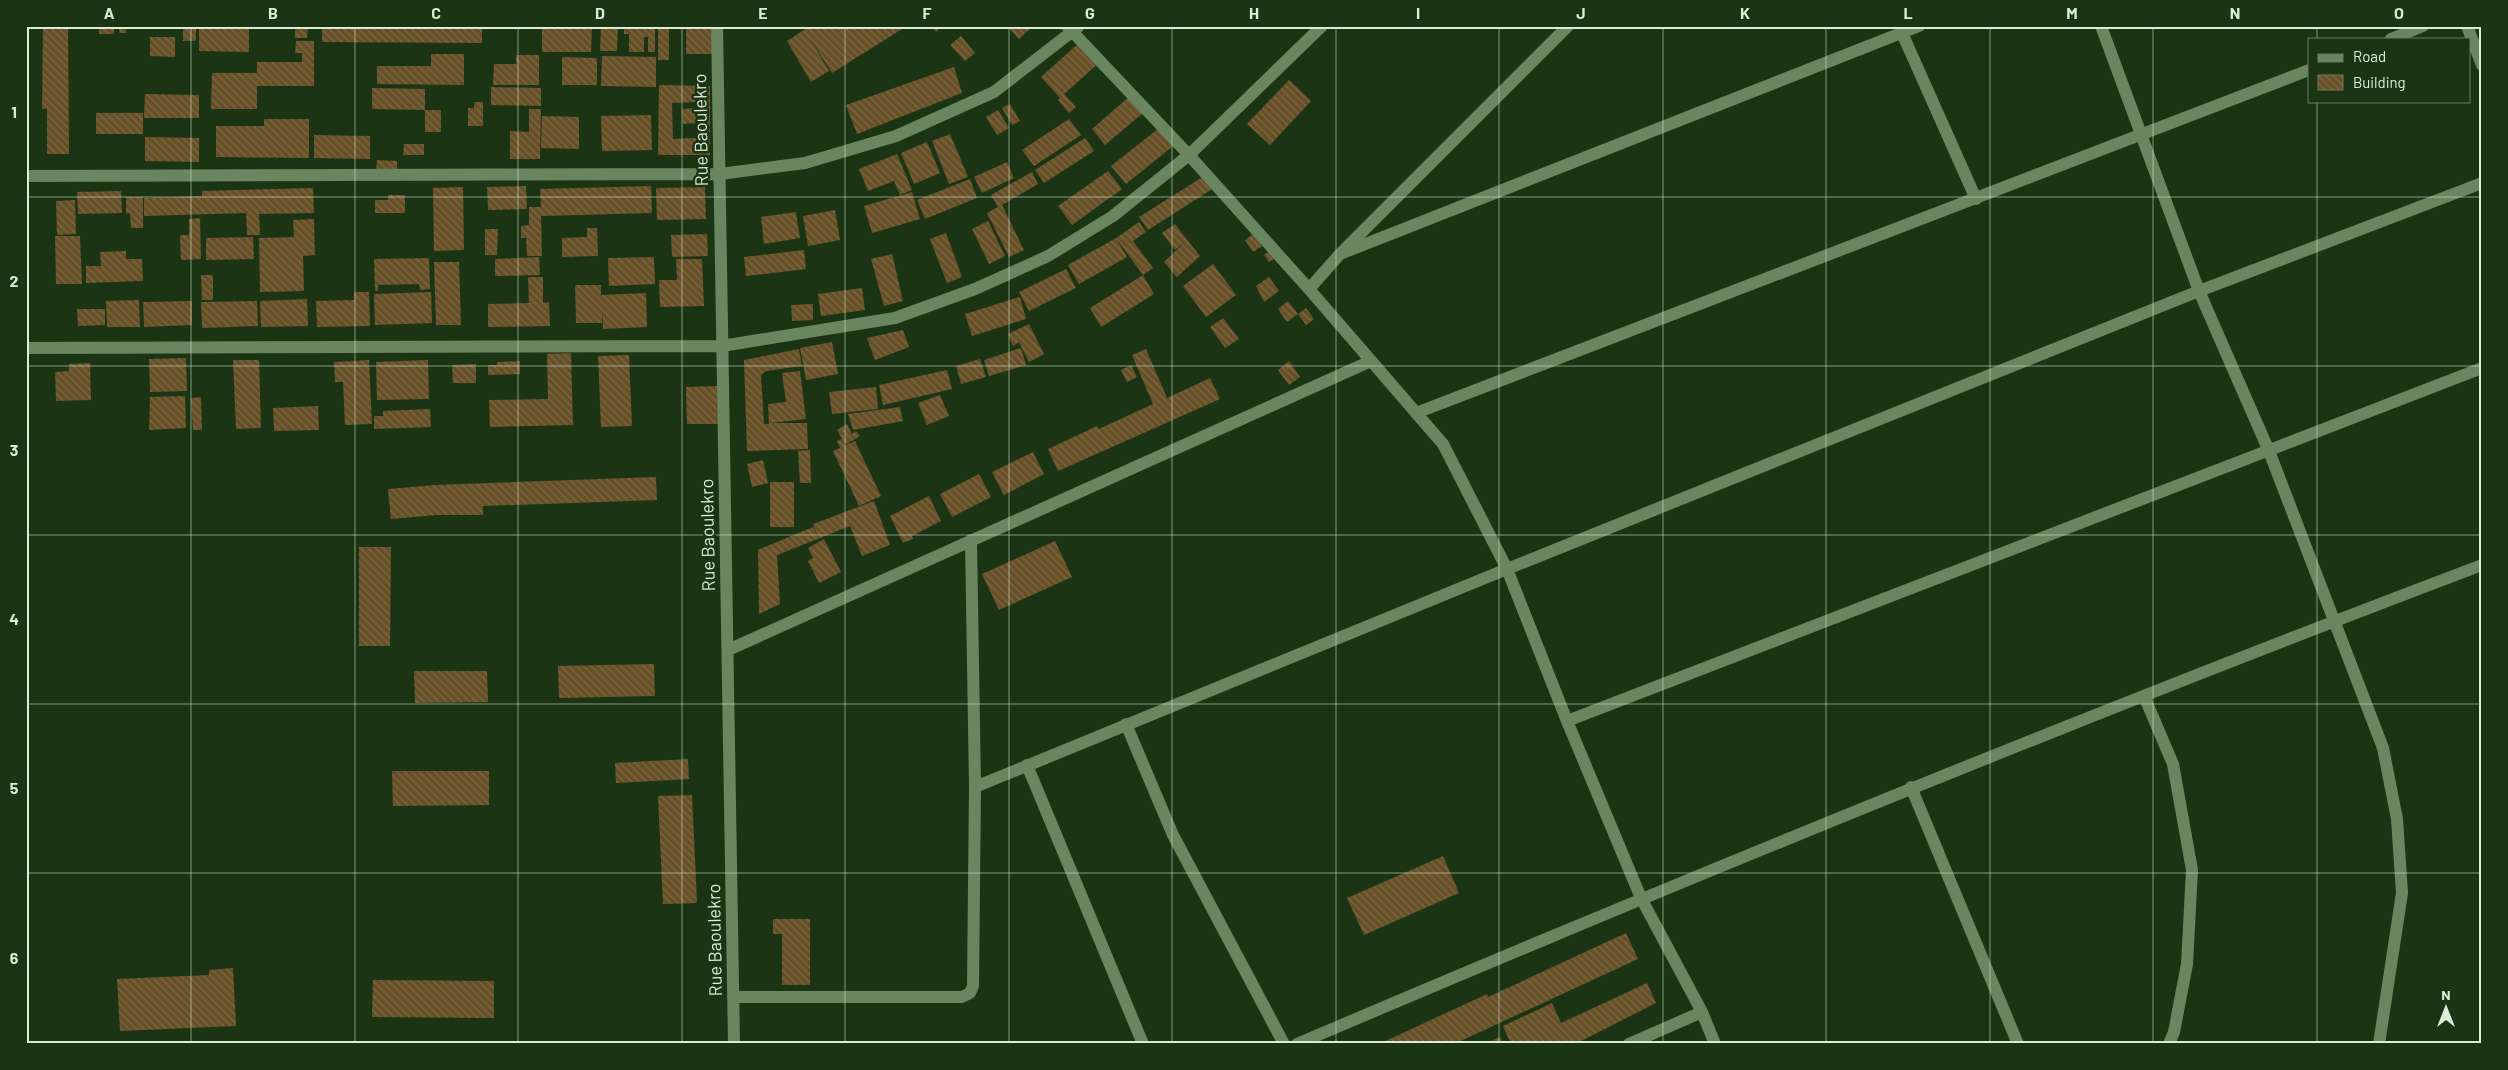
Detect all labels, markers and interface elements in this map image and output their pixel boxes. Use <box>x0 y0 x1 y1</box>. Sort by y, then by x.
text: A <box>104 3 115 22</box>
text: B <box>268 3 278 22</box>
text: C <box>431 3 441 22</box>
text: D <box>595 3 605 22</box>
text: E <box>758 3 768 22</box>
text: F <box>923 3 932 22</box>
text: G <box>1085 3 1095 22</box>
text: H <box>1249 3 1259 22</box>
text: I <box>1416 3 1420 22</box>
text: J <box>1576 3 1586 22</box>
text: K <box>1740 3 1750 22</box>
text: L <box>1903 3 1913 22</box>
text: M <box>2066 3 2078 22</box>
text: N <box>2230 3 2240 22</box>
text: O <box>2394 3 2404 22</box>
legend <box>2308 38 2470 102</box>
text: Road <box>2353 47 2386 65</box>
street label: Rue Baoulekro <box>688 73 712 187</box>
text: Building <box>2353 73 2406 91</box>
text: 1 <box>11 102 17 121</box>
text: 2 <box>10 271 19 290</box>
text: 3 <box>10 440 18 459</box>
street label: Rue Baoulekro <box>695 478 719 592</box>
text: 4 <box>9 609 19 628</box>
text: 5 <box>10 778 19 797</box>
street label: Rue Baoulekro <box>702 883 726 997</box>
text: 6 <box>10 948 19 967</box>
north arrow <box>2420 982 2470 1032</box>
text: N <box>2441 986 2451 1003</box>

